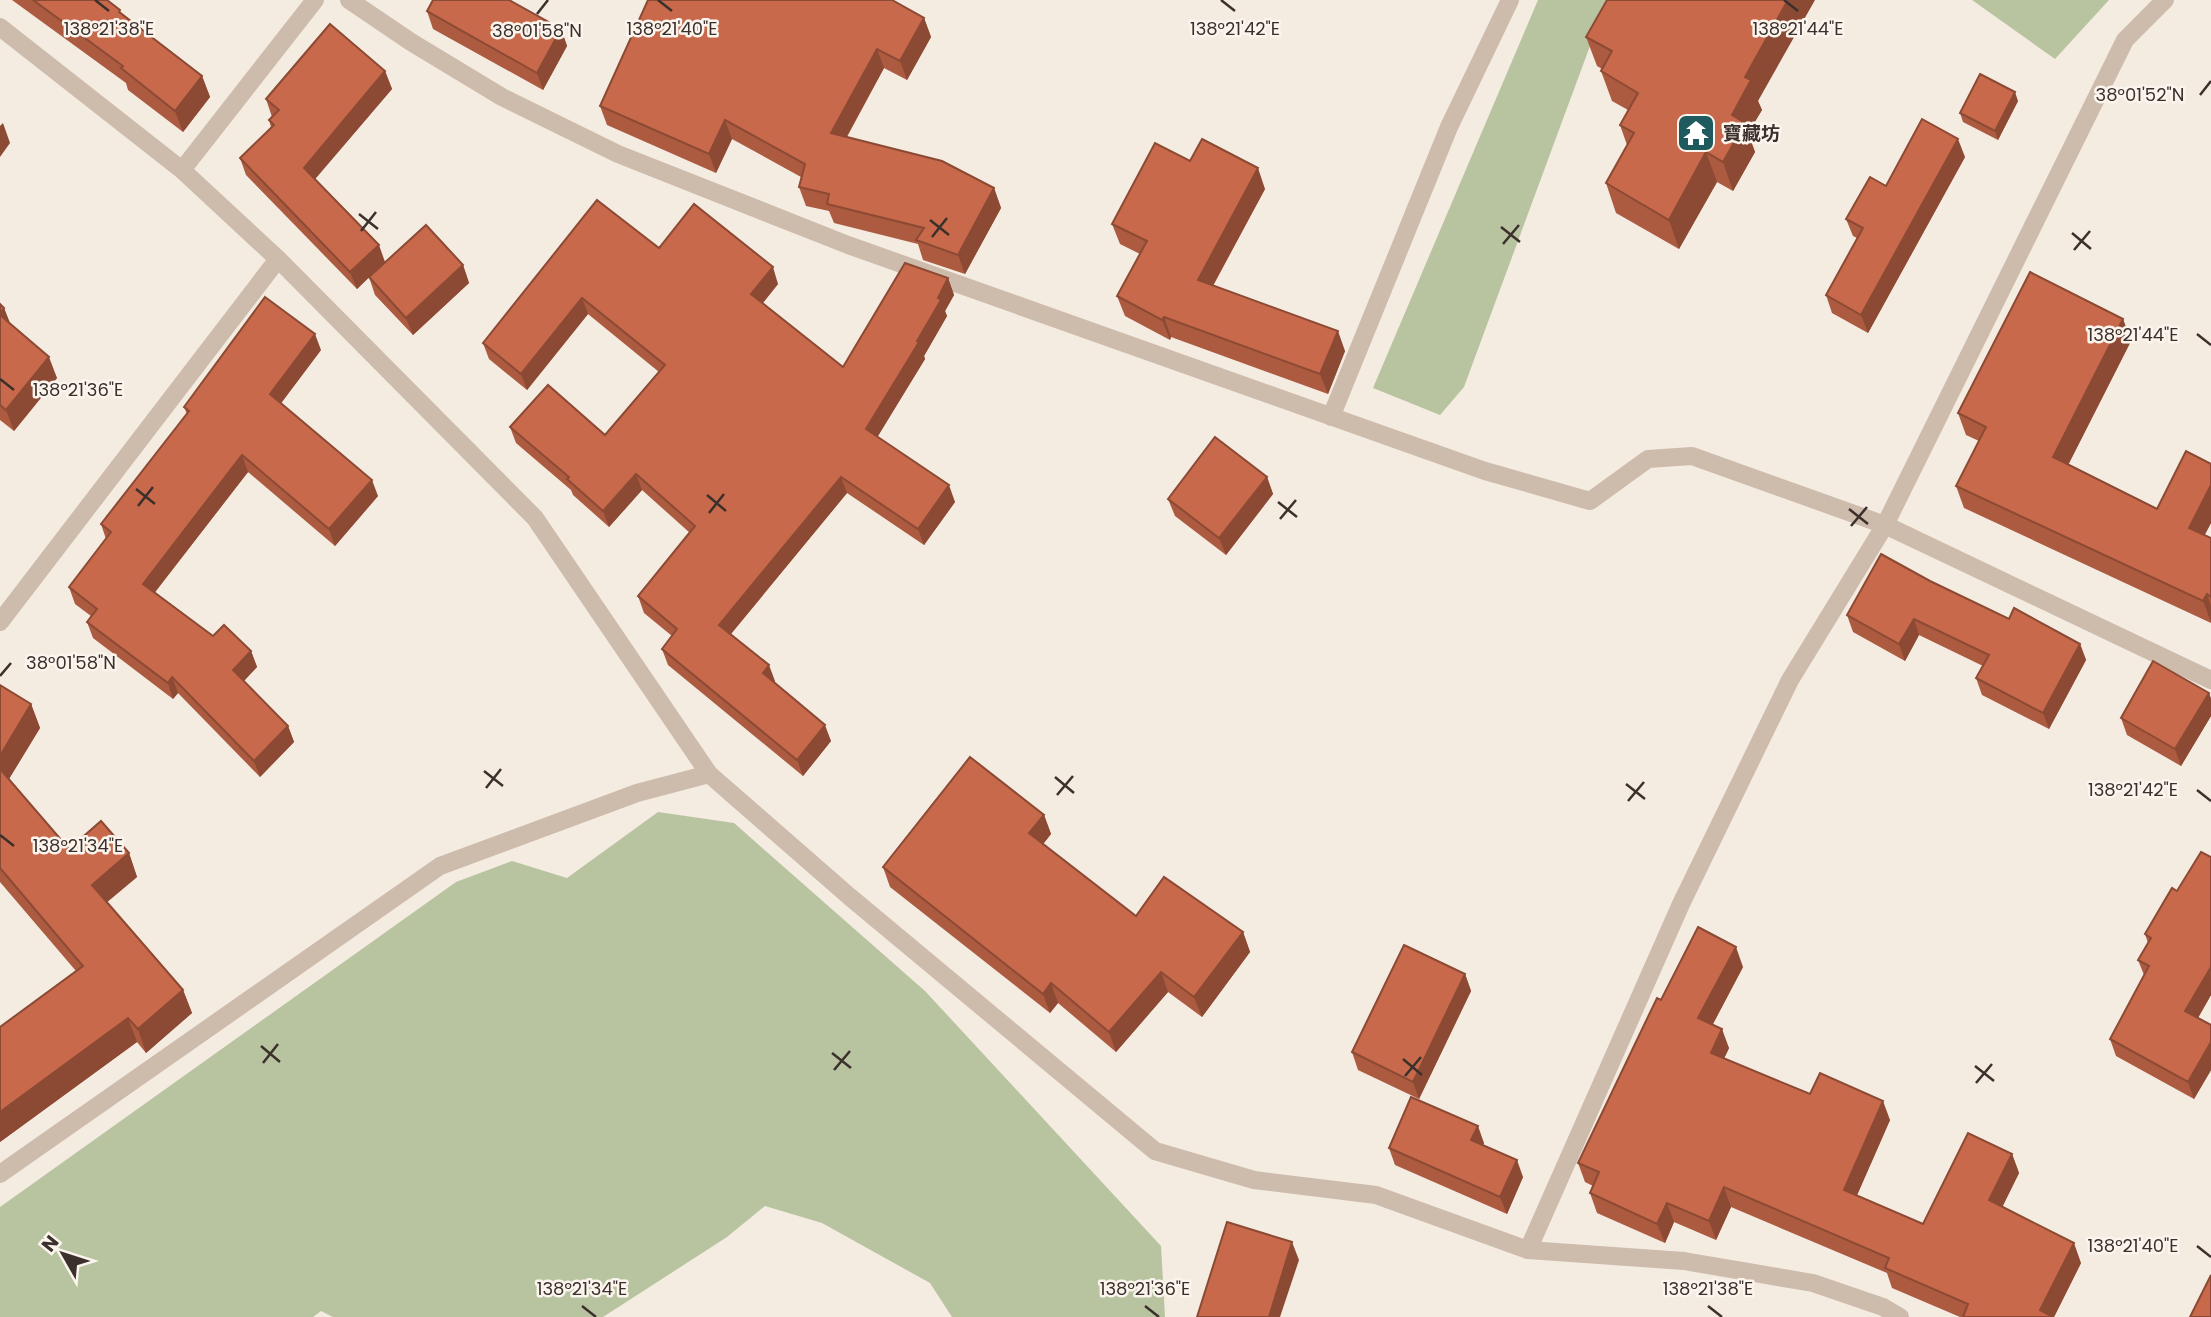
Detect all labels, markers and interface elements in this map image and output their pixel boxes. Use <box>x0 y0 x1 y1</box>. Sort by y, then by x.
text: 138°21'38"E <box>64 16 154 41</box>
text: 138°21'40"E <box>626 16 718 41</box>
text: 138°21'42"E <box>1190 16 1280 41</box>
text: 138°21'44"E <box>1752 16 1844 41</box>
text: 38°01'58"N <box>492 18 582 43</box>
text: 38°01'52"N <box>2096 82 2184 107</box>
temple icon: 寶藏坊 <box>1675 112 1717 154</box>
place label: 寶藏坊 <box>1723 120 1780 147</box>
text: 138°21'44"E <box>2087 322 2179 347</box>
text: 138°21'36"E <box>33 377 123 402</box>
text: 38°01'58"N <box>26 650 116 675</box>
text: 138°21'42"E <box>2088 777 2178 802</box>
text: 138°21'34"E <box>33 833 123 858</box>
north arrow <box>28 1219 98 1289</box>
text: N <box>35 1230 65 1258</box>
text: 138°21'40"E <box>2087 1233 2179 1258</box>
text: 138°21'34"E <box>537 1276 627 1301</box>
text: 138°21'36"E <box>1100 1276 1190 1301</box>
text: 138°21'38"E <box>1663 1276 1753 1301</box>

